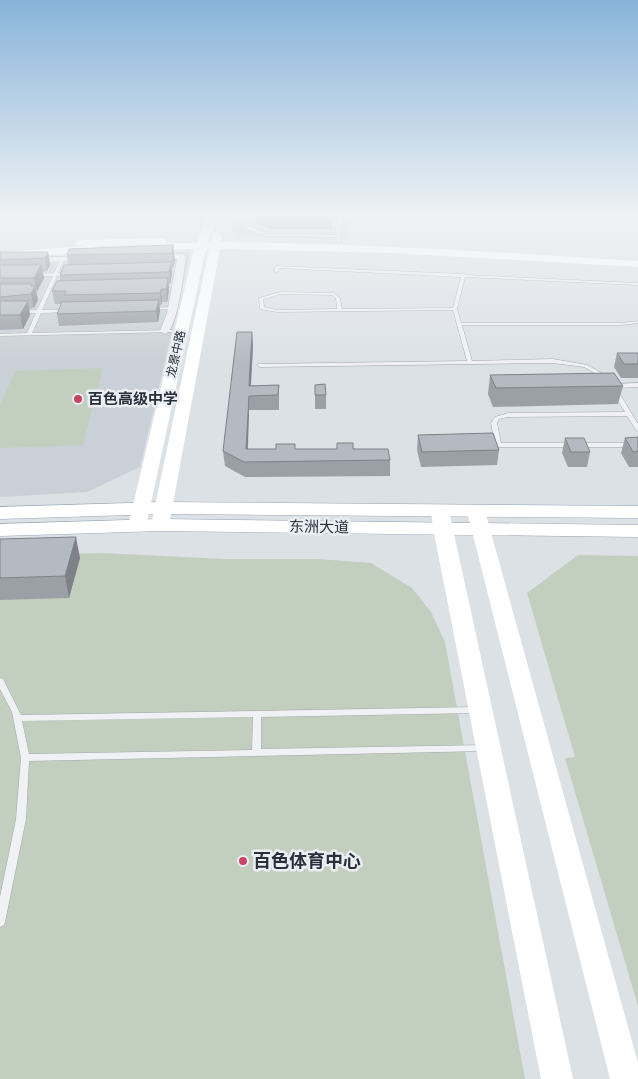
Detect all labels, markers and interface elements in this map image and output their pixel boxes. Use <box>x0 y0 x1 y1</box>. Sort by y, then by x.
street label: 龙景中路 <box>162 329 189 379</box>
place label: 百色高级中学 <box>88 388 178 408</box>
marker: 百色高级中学 <box>72 393 84 405</box>
street label: 东洲大道 <box>289 515 349 537</box>
place label: 百色体育中心 <box>253 848 361 872</box>
marker: 百色体育中心 <box>237 855 249 867</box>

